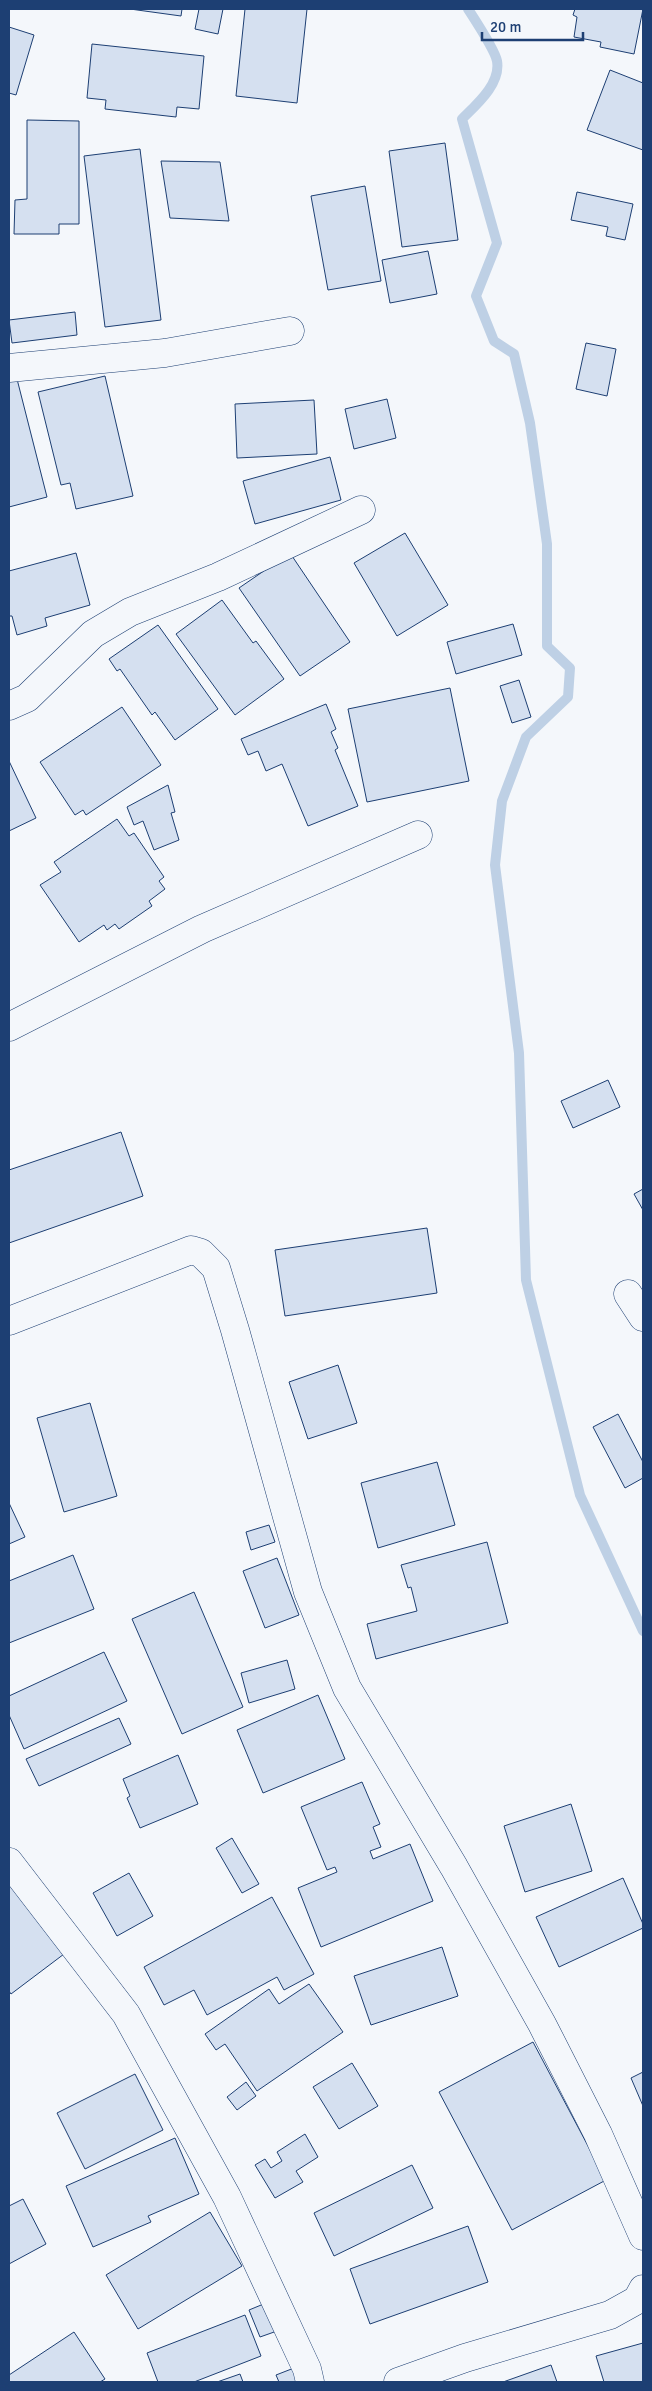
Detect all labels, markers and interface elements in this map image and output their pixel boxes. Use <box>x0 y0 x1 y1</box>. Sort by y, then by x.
scale bar <box>482 10 583 42</box>
text: 20 m <box>490 18 521 36</box>

